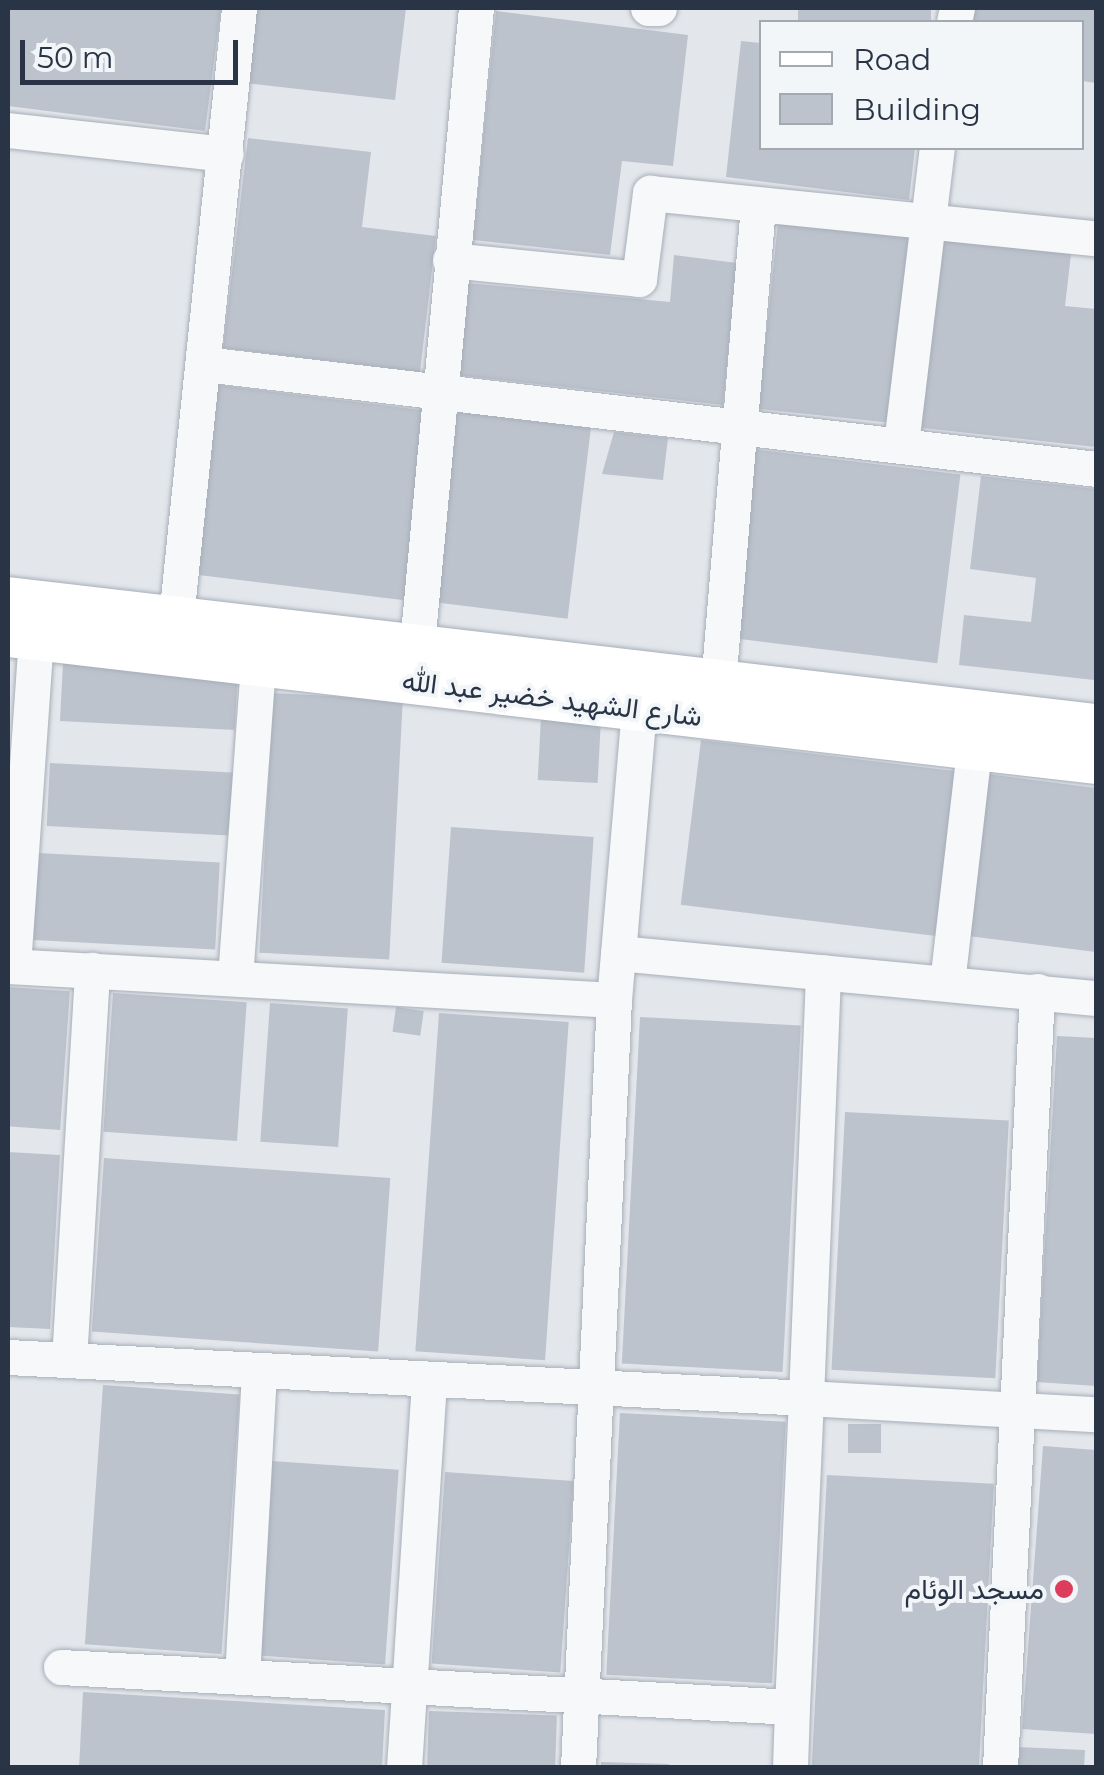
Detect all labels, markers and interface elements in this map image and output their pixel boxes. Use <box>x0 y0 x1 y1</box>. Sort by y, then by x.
scale bar <box>25 20 242 82</box>
legend <box>759 20 1084 150</box>
text: 50 m <box>37 39 114 76</box>
text: Road <box>853 41 931 78</box>
text: Building <box>853 91 981 128</box>
street label: شارع الشهيد خضير عبد الله <box>400 663 704 733</box>
place label: مسجد الوئام <box>905 1572 1044 1606</box>
marker: مسجد الوئام <box>1053 1578 1075 1600</box>

